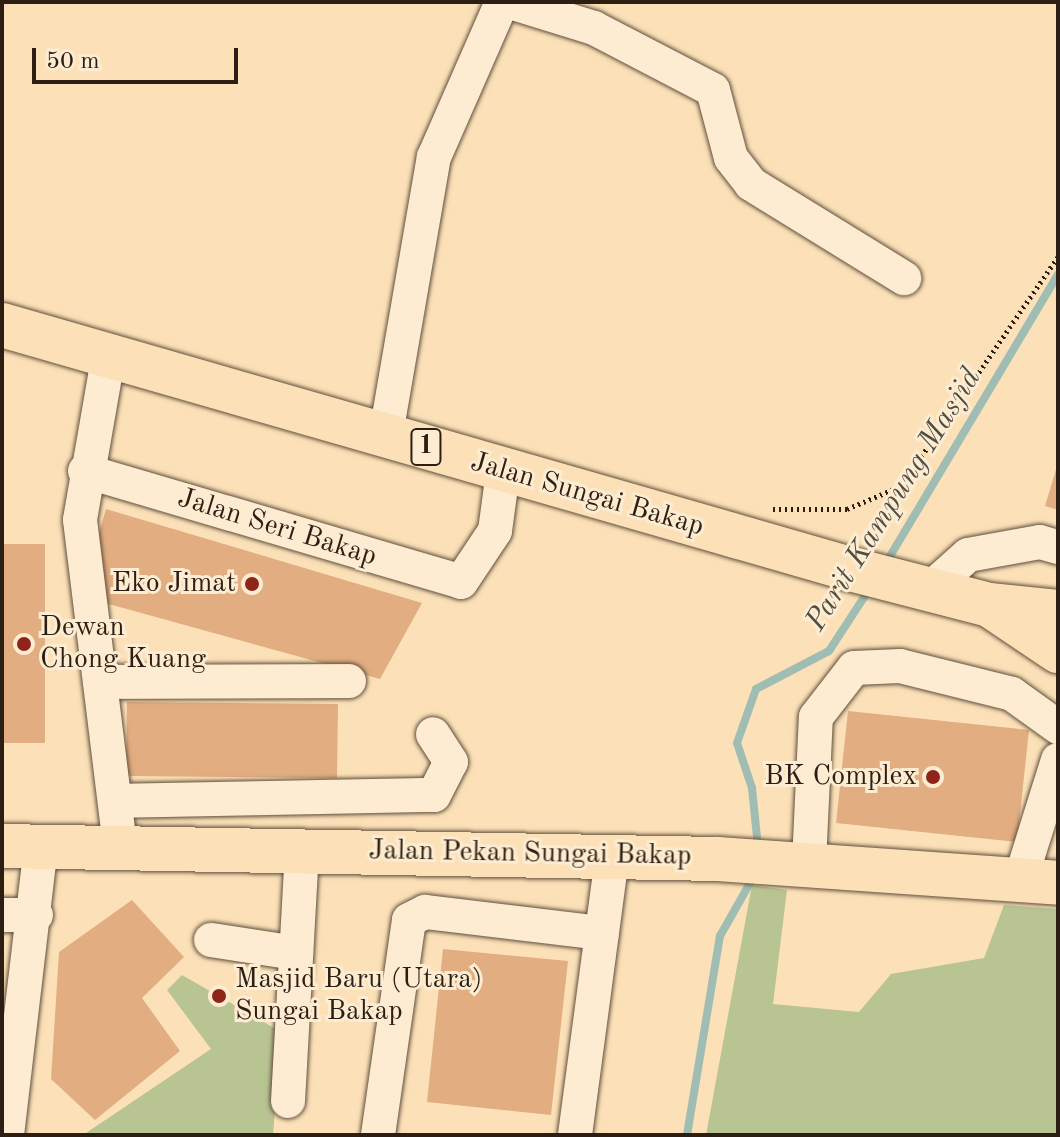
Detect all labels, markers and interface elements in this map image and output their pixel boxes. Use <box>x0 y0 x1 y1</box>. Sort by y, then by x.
scale bar <box>36 32 242 82</box>
text: 50 m <box>46 50 100 74</box>
water label: Parit Kampung Masjid <box>799 362 989 638</box>
road number: 1 <box>410 425 442 469</box>
street label: Jalan Sungai Bakap <box>466 446 708 544</box>
street label: Jalan Seri Bakap <box>173 482 381 574</box>
place label: Eko Jimat <box>112 567 236 601</box>
marker: Eko Jimat <box>243 575 261 593</box>
place label: Dewan Chong Kuang <box>40 611 206 677</box>
marker: Dewan Chong Kuang <box>15 635 33 653</box>
place label: BK Complex <box>764 760 917 794</box>
marker: BK Complex <box>924 768 942 786</box>
street label: Jalan Pekan Sungai Bakap <box>368 834 692 874</box>
place label: Masjid Baru (Utara) Sungai Bakap <box>235 963 482 1029</box>
marker: Masjid Baru (Utara) Sungai Bakap <box>210 987 228 1005</box>

